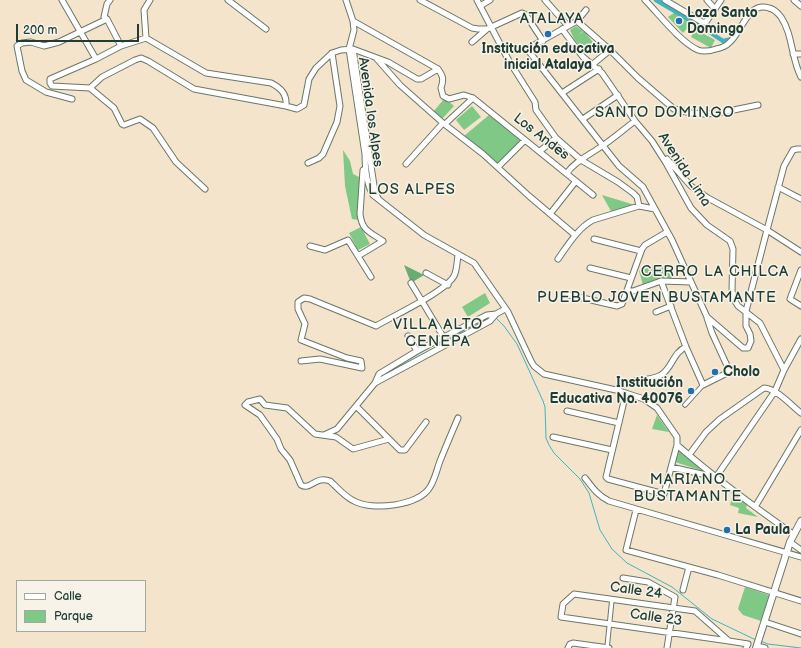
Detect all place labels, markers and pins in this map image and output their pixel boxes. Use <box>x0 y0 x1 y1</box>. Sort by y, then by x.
place label: Loza Santo Domingo <box>687 5 758 38</box>
marker: Loza Santo Domingo <box>674 16 684 26</box>
marker: Institución educativa inicial Atalaya <box>543 29 553 39</box>
place label: Institución educativa inicial Atalaya <box>481 41 615 74</box>
place label: Cholo <box>723 364 760 380</box>
marker: Cholo <box>710 367 720 377</box>
place label: Institución Educativa No. 40076 <box>549 375 683 408</box>
marker: Institución Educativa No. 40076 <box>686 386 696 396</box>
place label: La Paula <box>735 522 790 538</box>
marker: La Paula <box>722 525 732 535</box>

